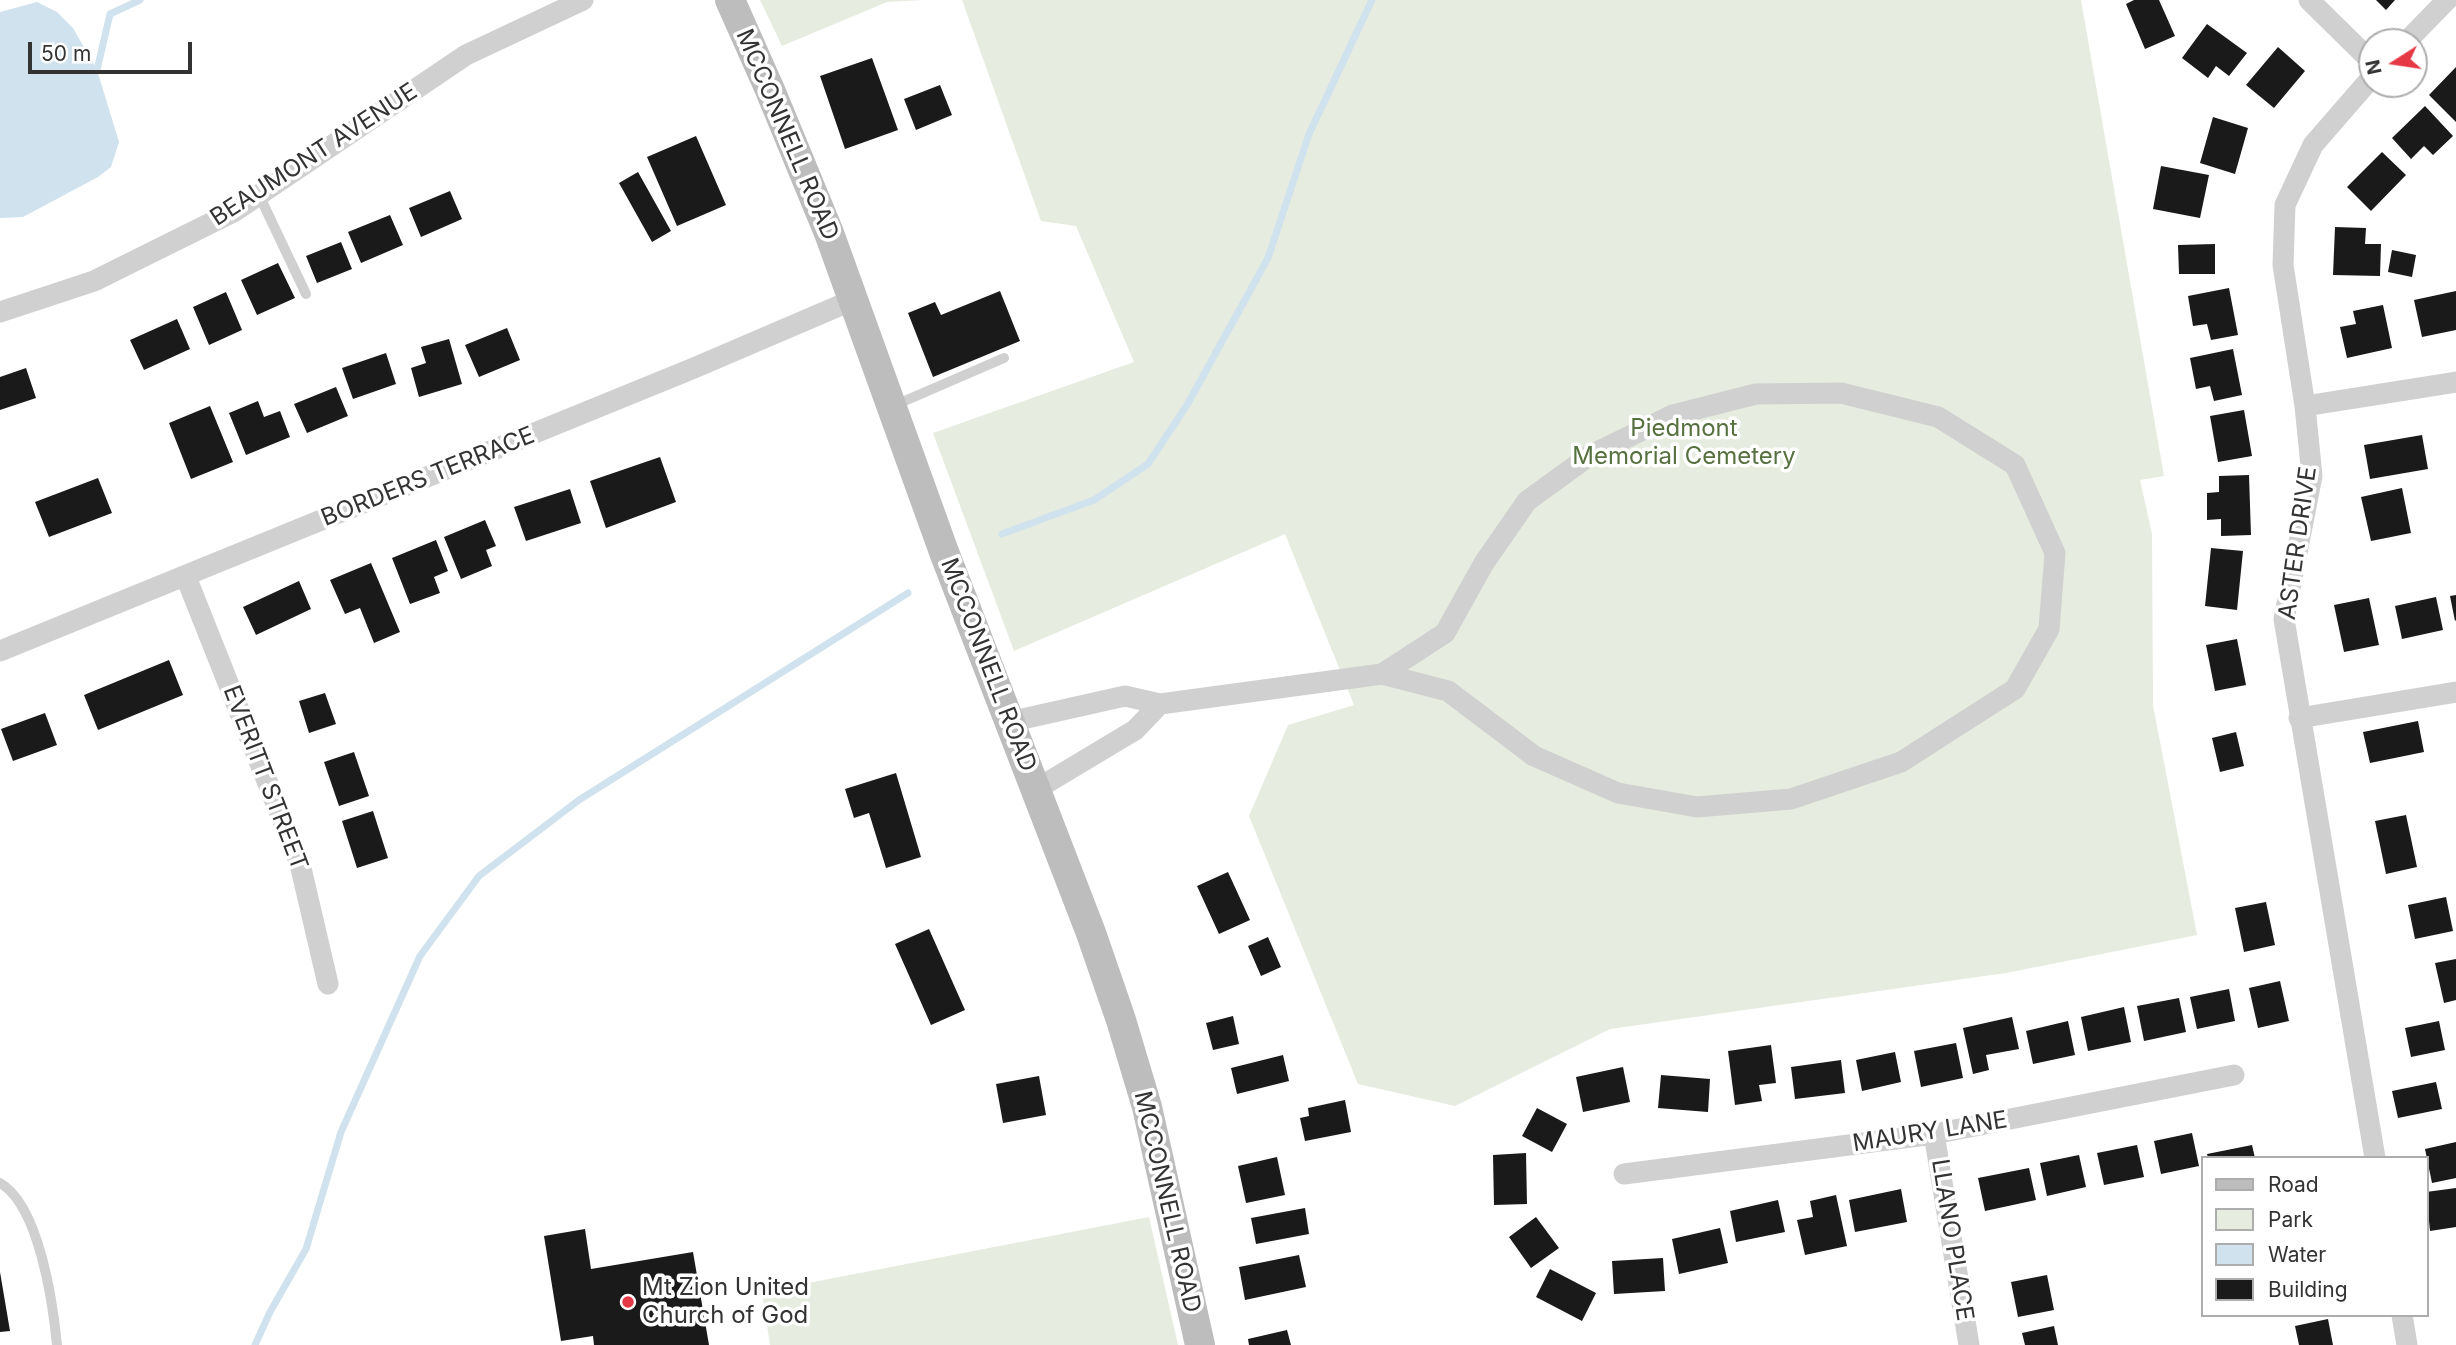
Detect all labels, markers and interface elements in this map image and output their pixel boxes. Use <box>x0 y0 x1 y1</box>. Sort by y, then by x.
street label: MCCONNELL ROAD <box>730 25 844 245</box>
scale bar <box>32 28 196 72</box>
north arrow <box>2358 28 2428 98</box>
text: 50 m <box>41 41 91 66</box>
text: N <box>2361 58 2387 77</box>
street label: BEAUMONT AVENUE <box>205 77 423 233</box>
park label: Piedmont Memorial Cemetery <box>1572 415 1796 471</box>
street label: BORDERS TERRACE <box>317 421 539 533</box>
street label: ASTER DRIVE <box>2273 465 2323 621</box>
street label: MCCONNELL ROAD <box>934 554 1042 776</box>
street label: EVERITT STREET <box>216 681 314 875</box>
street label: MCCONNELL ROAD <box>1128 1088 1206 1316</box>
street label: MAURY LANE <box>1851 1106 2009 1158</box>
legend <box>2200 1156 2428 1317</box>
street label: LLANO PLACE <box>1925 1157 1979 1323</box>
text: Road <box>2268 1172 2319 1197</box>
text: Park <box>2268 1207 2313 1232</box>
text: Water <box>2268 1242 2326 1267</box>
place label: Mt Zion United Church of God <box>642 1274 809 1330</box>
text: Building <box>2268 1277 2348 1302</box>
marker: Mt Zion United Church of God <box>620 1294 636 1310</box>

